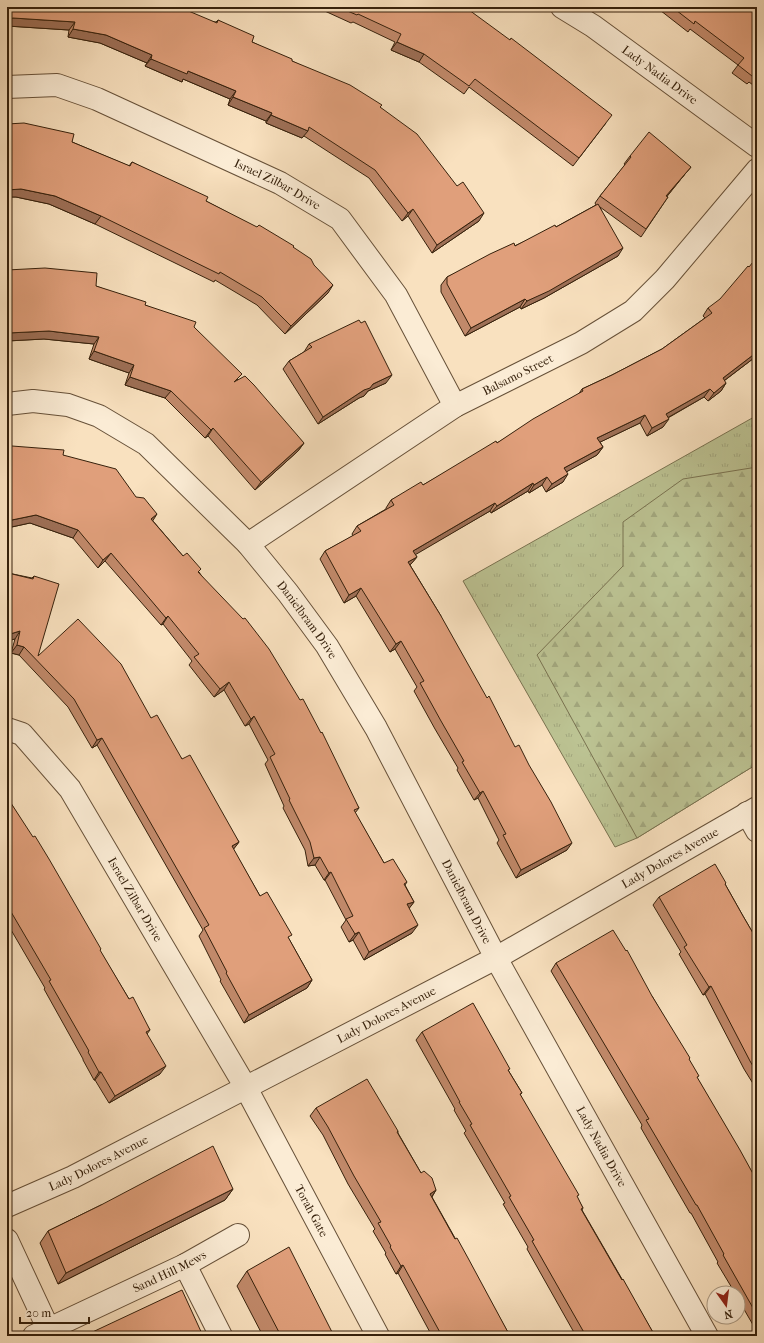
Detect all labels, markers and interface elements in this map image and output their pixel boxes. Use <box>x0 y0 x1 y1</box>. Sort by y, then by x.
street label: Lady Nadia Drive <box>619 43 700 107</box>
street label: Israel Zilbar Drive <box>232 156 323 213</box>
street label: Balsamo Street <box>480 351 556 398</box>
street label: Danielbram Drive <box>274 578 340 661</box>
street label: Lady Dolores Avenue <box>619 825 721 891</box>
street label: Israel Zilbar Drive <box>105 855 165 944</box>
street label: Danielbram Drive <box>439 857 494 946</box>
street label: Lady Dolores Avenue <box>335 983 438 1046</box>
street label: Lady Nadia Drive <box>573 1104 629 1190</box>
street label: Lady Dolores Avenue <box>47 1132 150 1194</box>
street label: Torah Gate <box>292 1182 331 1240</box>
street label: Sand Hill Mews <box>130 1247 209 1296</box>
north arrow <box>706 1285 746 1325</box>
scale bar <box>20 1299 89 1325</box>
text: 20 m <box>26 1306 51 1320</box>
text: N <box>722 1307 734 1322</box>

